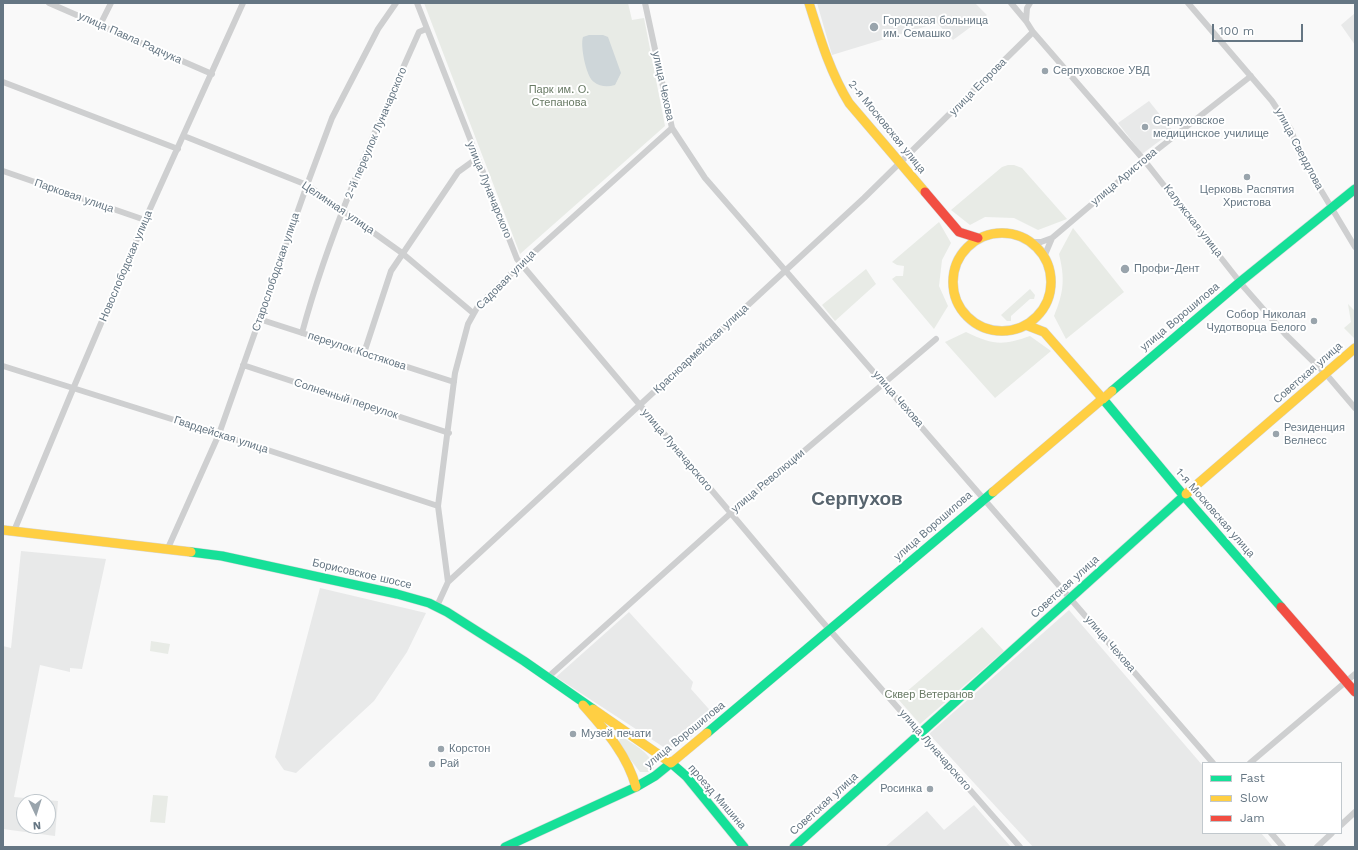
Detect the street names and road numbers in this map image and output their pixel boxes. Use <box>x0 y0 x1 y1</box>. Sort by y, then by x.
street label: улица Павла Радчука <box>76 9 184 67</box>
street label: улица Чехова <box>649 50 677 122</box>
street label: улица Егорова <box>947 56 1009 118</box>
street label: 2-й переулок Луначарского <box>342 65 410 201</box>
street label: 2-я Московская улица <box>845 78 929 176</box>
street label: улица Свердлова <box>1272 106 1326 192</box>
street label: улица Луначарского <box>464 140 514 240</box>
street label: улица Аристова <box>1088 146 1160 208</box>
street label: Парковая улица <box>33 176 115 216</box>
street label: Целинная улица <box>299 179 377 237</box>
street label: Калужская улица <box>1161 182 1225 260</box>
street label: Новослободская улица <box>97 209 155 323</box>
street label: Старослободская улица <box>249 211 303 333</box>
street label: Садовая улица <box>474 248 538 312</box>
street label: улица Ворошилова <box>1138 280 1222 354</box>
street label: Красноармейская улица <box>651 302 751 396</box>
street label: переулок Костякова <box>306 329 408 373</box>
street label: Советская улица <box>1271 339 1345 407</box>
street label: улица Чехова <box>870 368 926 430</box>
street label: Солнечный переулок <box>292 376 400 422</box>
street label: улица Луначарского <box>639 406 715 494</box>
street label: Гвардейская улица <box>172 414 270 456</box>
street label: улица Революции <box>729 446 807 516</box>
street label: 1-я Московская улица <box>1173 466 1257 560</box>
street label: улица Ворошилова <box>891 488 975 564</box>
street label: Советская улица <box>1028 553 1102 621</box>
street label: Борисовское шоссе <box>311 556 413 592</box>
street label: улица Чехова <box>1082 613 1138 675</box>
street label: улица Ворошилова <box>642 699 728 771</box>
street label: улица Луначарского <box>896 707 974 793</box>
street label: проезд Мишина <box>685 762 749 832</box>
street label: Советская улица <box>787 770 861 838</box>

